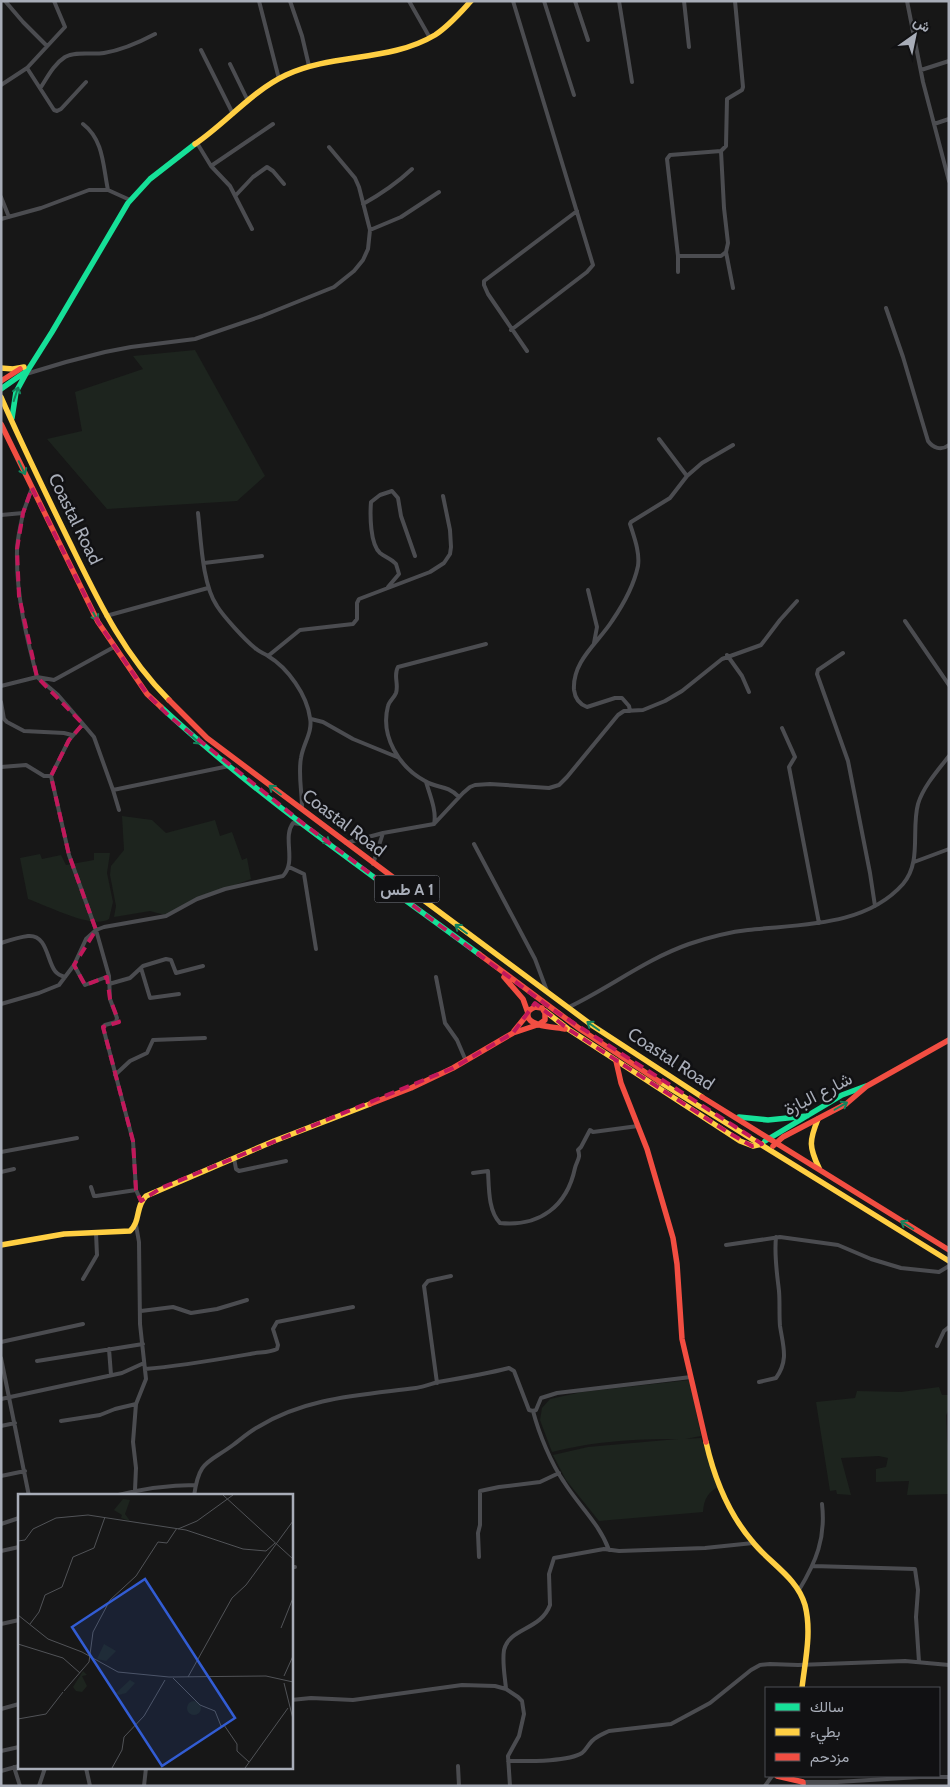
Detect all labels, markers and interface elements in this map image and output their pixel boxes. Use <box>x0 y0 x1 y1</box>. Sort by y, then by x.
north arrow <box>890 10 940 60</box>
text: ش <box>910 12 934 36</box>
one-way arrow <box>12 386 22 402</box>
one-way arrow <box>18 460 27 475</box>
street label: Coastal Road <box>43 470 107 568</box>
one-way arrow <box>90 606 99 621</box>
one-way arrow <box>189 734 202 745</box>
street label: Coastal Road <box>298 784 390 862</box>
one-way arrow <box>268 785 282 795</box>
one-way arrow <box>317 834 331 844</box>
road number: طس A 1 <box>374 876 440 902</box>
one-way arrow <box>455 924 468 935</box>
one-way arrow <box>586 1021 600 1031</box>
street label: Coastal Road <box>624 1023 718 1095</box>
street label: شارع البازة <box>780 1067 856 1121</box>
one-way arrow <box>833 1101 848 1111</box>
one-way arrow <box>901 1219 915 1229</box>
inset map <box>18 1494 292 1770</box>
legend <box>765 1687 940 1777</box>
text: سالك <box>810 1698 844 1716</box>
text: بطيء <box>810 1723 840 1745</box>
text: مزدحم <box>810 1748 849 1767</box>

